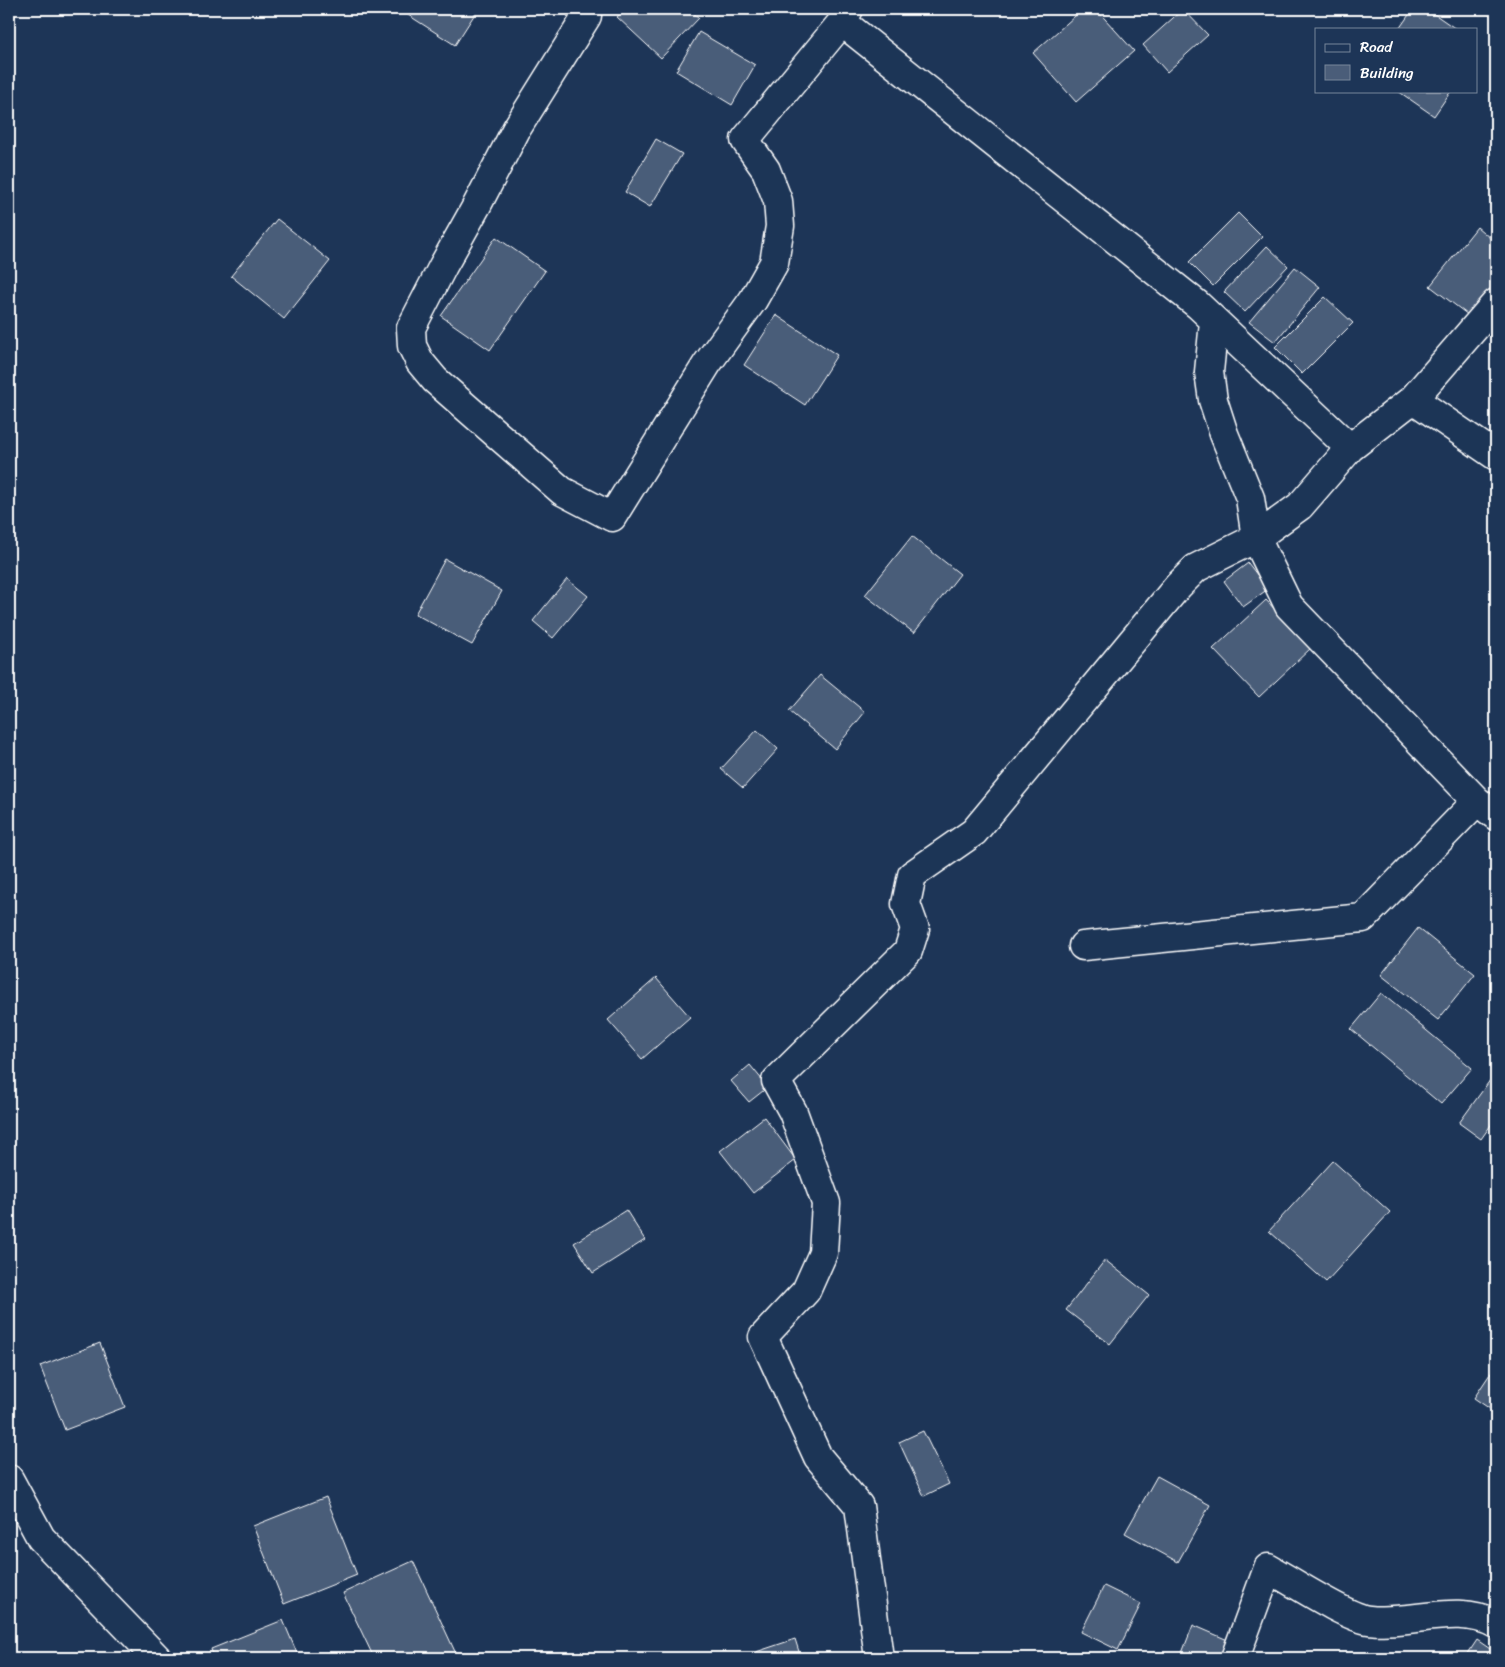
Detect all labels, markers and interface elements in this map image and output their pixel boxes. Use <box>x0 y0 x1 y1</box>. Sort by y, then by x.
legend <box>1315 28 1478 92</box>
text: Road <box>1360 34 1393 60</box>
text: Building <box>1360 60 1414 86</box>

